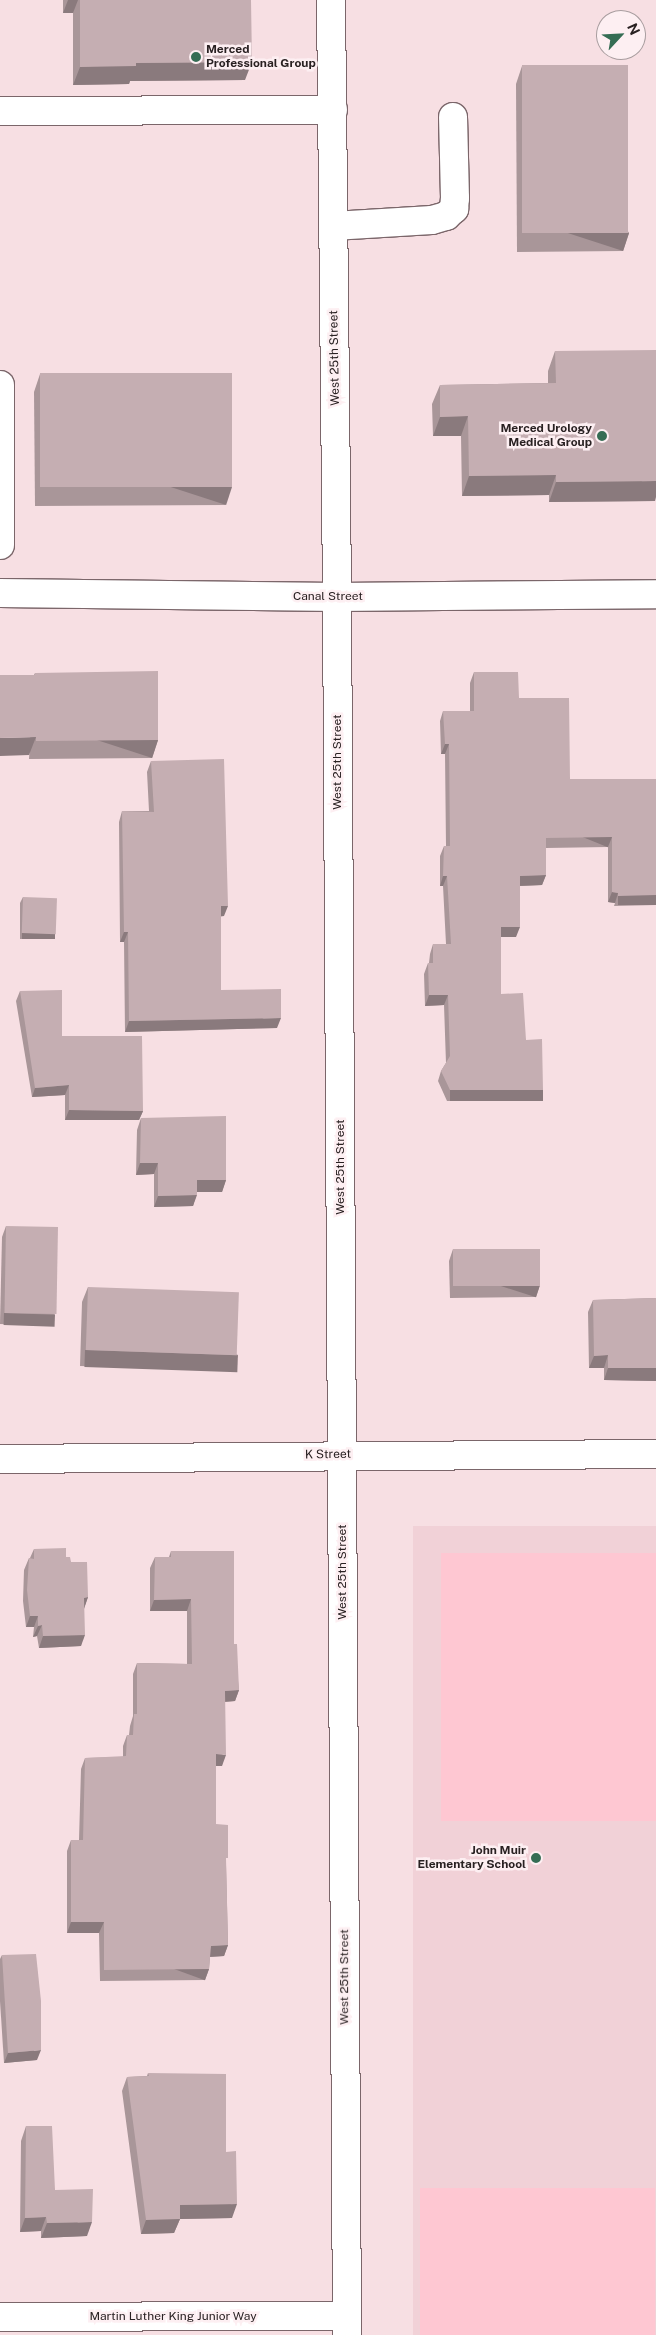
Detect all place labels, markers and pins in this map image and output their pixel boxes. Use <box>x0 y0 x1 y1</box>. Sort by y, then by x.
place label: Merced Professional Group <box>206 43 316 71</box>
marker: Merced Professional Group <box>190 51 202 63</box>
place label: Merced Urology Medical Group <box>500 422 592 450</box>
marker: Merced Urology Medical Group <box>596 430 608 442</box>
place label: John Muir Elementary School <box>417 1844 526 1872</box>
marker: John Muir Elementary School <box>530 1852 542 1864</box>

